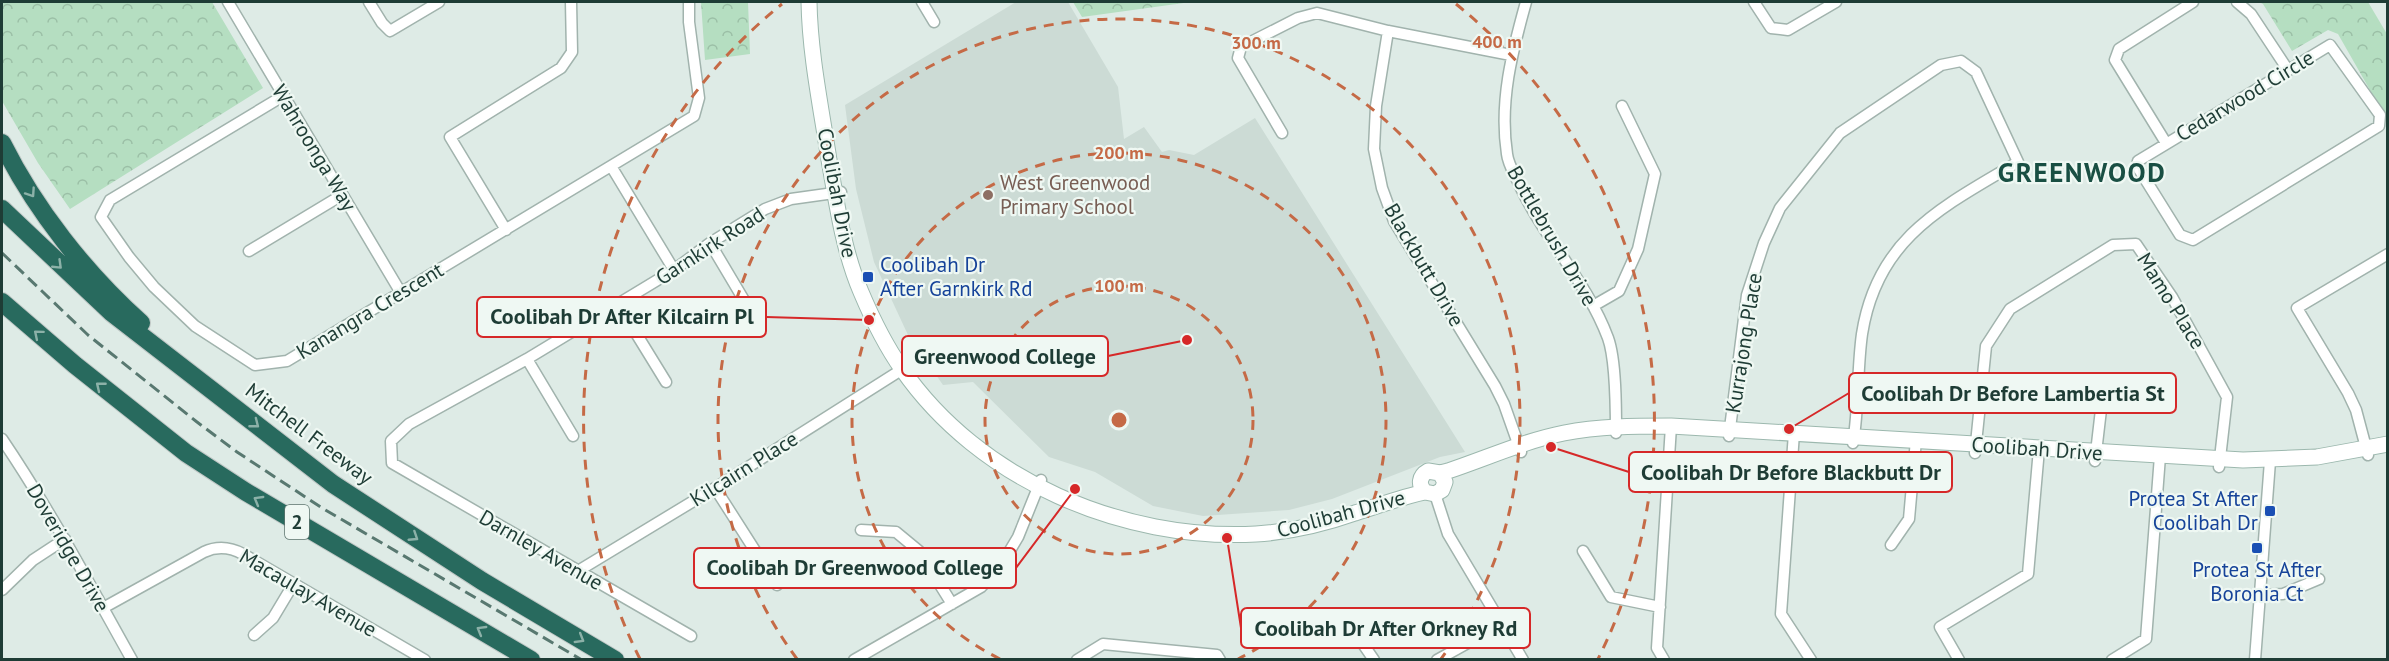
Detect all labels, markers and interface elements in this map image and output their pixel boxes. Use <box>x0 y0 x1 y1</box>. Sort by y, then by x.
text: 400 m <box>1472 30 1522 53</box>
text: 300 m <box>1231 31 1281 54</box>
street label: Cedarwood Circle <box>2171 44 2319 147</box>
street label: Wahroonga Way <box>266 79 363 216</box>
street label: Coolibah Drive <box>812 126 863 260</box>
text: 200 m <box>1094 141 1144 164</box>
district label: GREENWOOD <box>1998 155 2166 189</box>
street label: Bottlebrush Drive <box>1501 161 1603 311</box>
place label: West Greenwood Primary School <box>1000 169 1150 220</box>
one-way arrow <box>24 186 35 197</box>
marker: West Greenwood Primary School <box>981 188 995 202</box>
street label: Blackbutt Drive <box>1378 198 1471 331</box>
street label: Garnkirk Road <box>650 200 769 291</box>
street label: Mamo Place <box>2131 247 2212 354</box>
place label: Coolibah Dr After Garnkirk Rd <box>880 251 1033 302</box>
street label: Kanangra Crescent <box>291 256 448 365</box>
one-way arrow <box>52 258 62 269</box>
marker: Coolibah Dr After Garnkirk Rd <box>861 270 875 284</box>
street label: Kurrajong Place <box>1719 271 1768 415</box>
text: 100 m <box>1094 274 1144 297</box>
callout: Coolibah Dr After Kilcairn Pl <box>477 297 766 337</box>
text: Coolibah Dr After Kilcairn Pl <box>490 302 754 330</box>
one-way arrow <box>34 330 45 341</box>
callout: Greenwood College <box>902 336 1108 376</box>
text: Greenwood College <box>914 342 1096 370</box>
callout: Coolibah Dr Before Lambertia St <box>1849 373 2176 413</box>
street label: Mitchell Freeway <box>240 377 379 491</box>
text: Coolibah Dr Before Lambertia St <box>1861 379 2165 407</box>
one-way arrow <box>96 382 107 393</box>
centre of rings <box>1109 410 1129 430</box>
one-way arrow <box>249 416 260 427</box>
street label: Kilcairn Place <box>685 425 803 512</box>
street label: Coolibah Drive <box>1971 430 2104 467</box>
callout: Coolibah Dr Before Blackbutt Dr <box>1629 452 1952 492</box>
text: Coolibah Dr Before Blackbutt Dr <box>1641 458 1941 486</box>
street label: Doveridge Drive <box>21 479 116 617</box>
street label: Coolibah Drive <box>1274 483 1408 544</box>
place label: Protea St After Coolibah Dr <box>2128 485 2258 536</box>
one-way arrow <box>254 495 264 507</box>
street label: Darnley Avenue <box>474 503 608 596</box>
marker: Protea St After Coolibah Dr <box>2263 504 2277 518</box>
road number: 2 <box>285 505 309 539</box>
one-way arrow <box>408 529 418 541</box>
marker: Protea St After Boronia Ct <box>2250 541 2264 555</box>
street label: Macaulay Avenue <box>235 542 382 643</box>
callout: Coolibah Dr Greenwood College <box>694 548 1016 588</box>
text: Coolibah Dr Greenwood College <box>706 553 1004 581</box>
place label: Protea St After Boronia Ct <box>2192 556 2322 607</box>
callout: Coolibah Dr After Orkney Rd <box>1241 608 1530 648</box>
text: Coolibah Dr After Orkney Rd <box>1255 614 1517 642</box>
one-way arrow <box>477 626 487 637</box>
one-way arrow <box>574 631 584 643</box>

